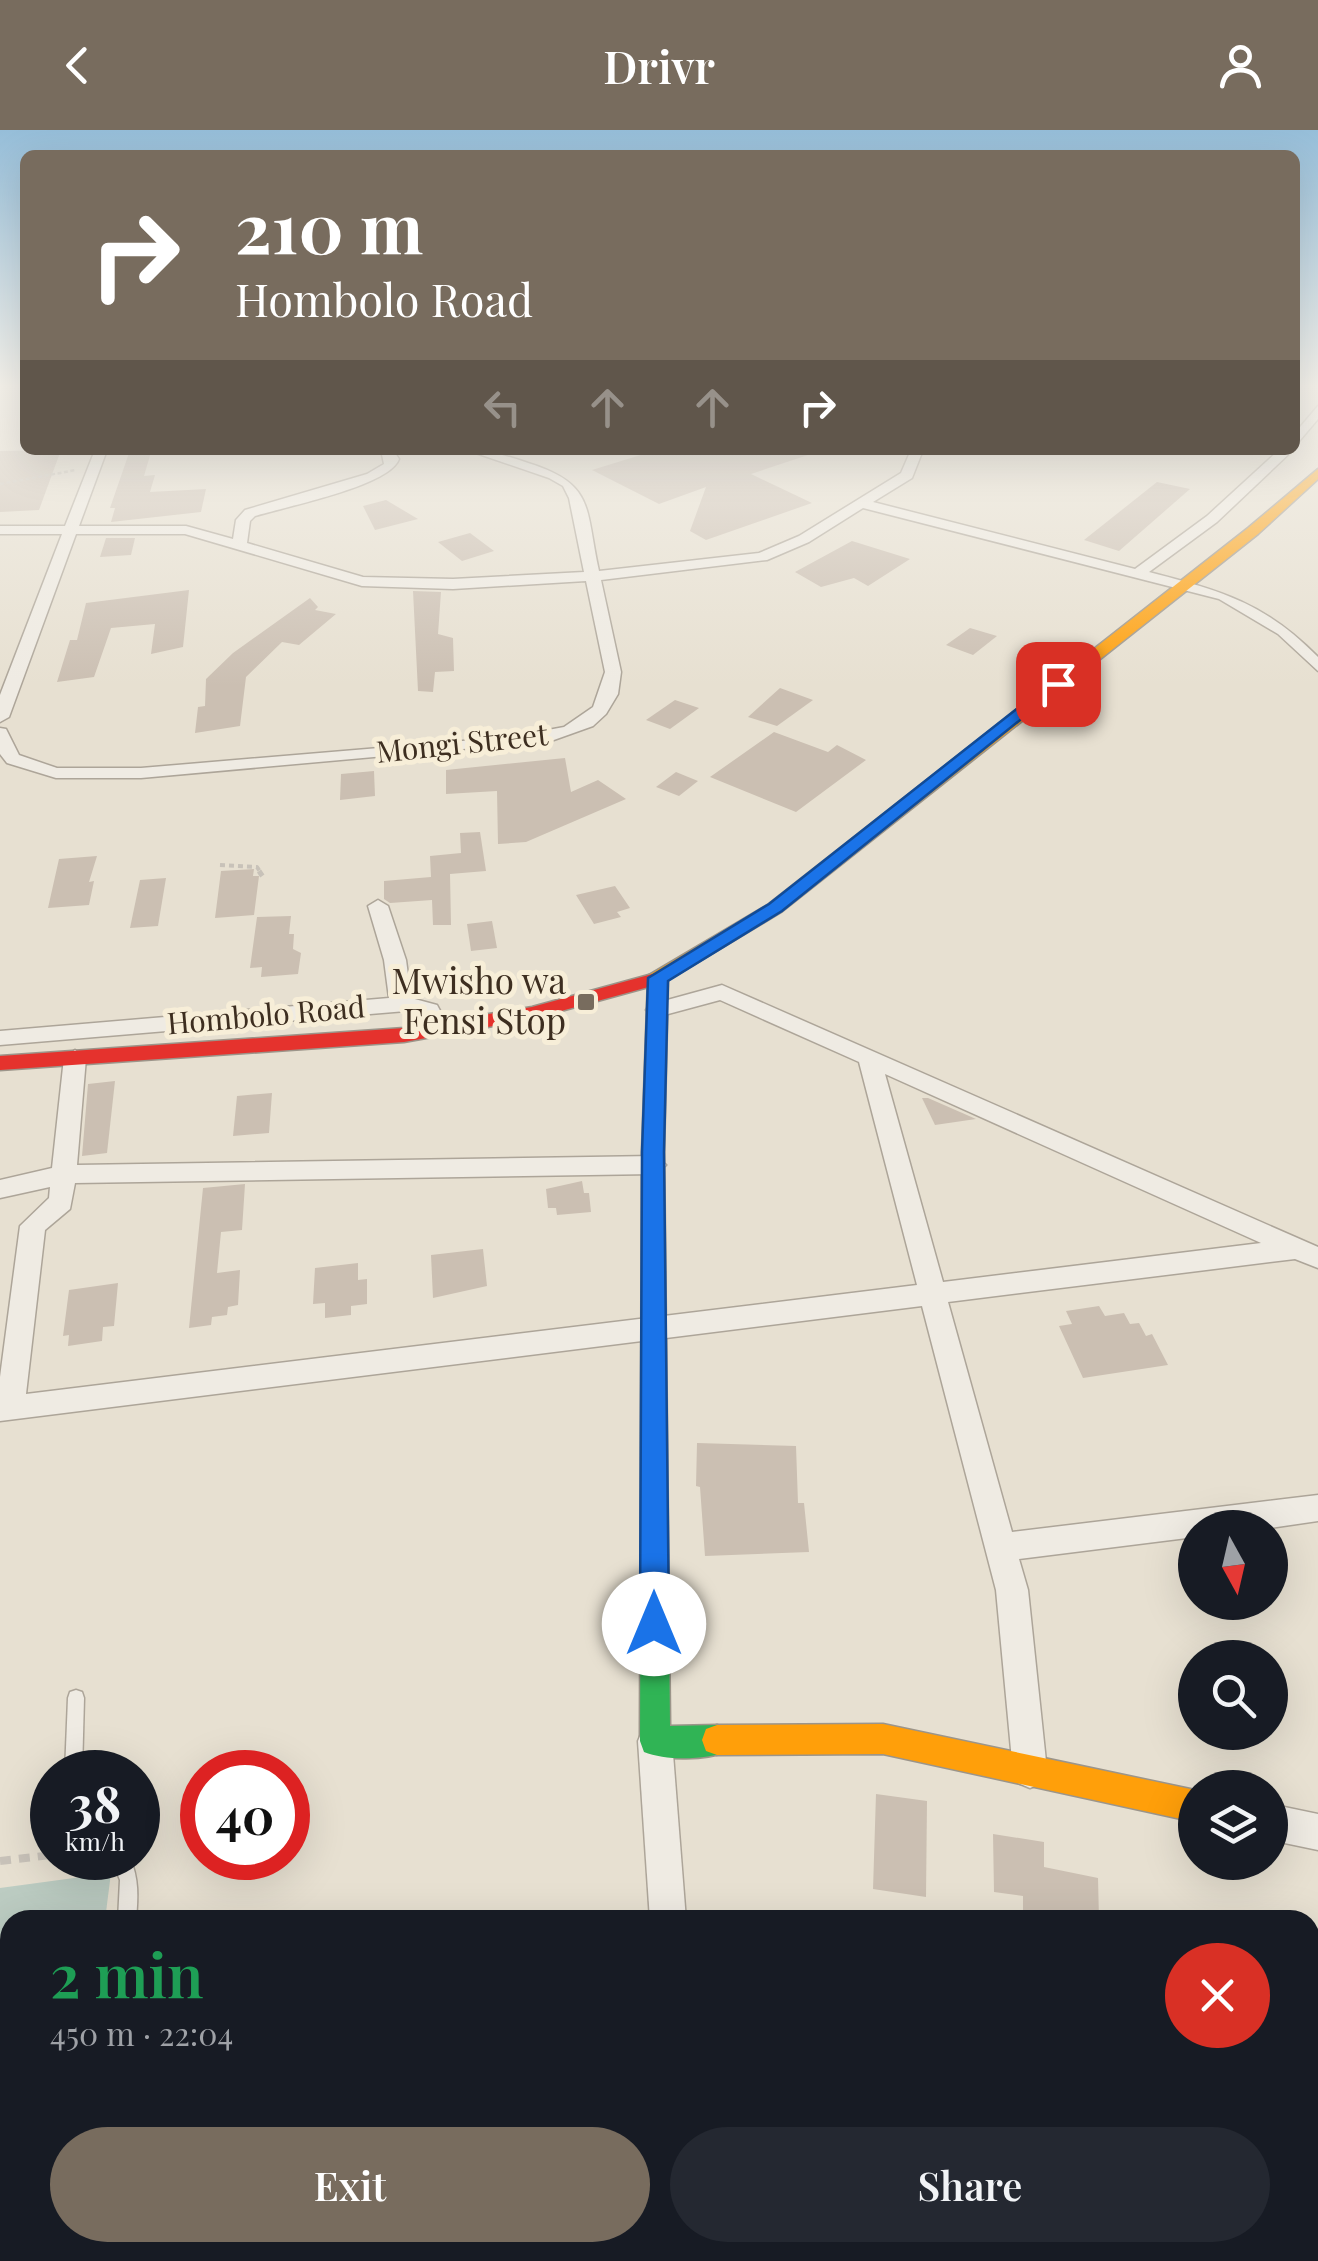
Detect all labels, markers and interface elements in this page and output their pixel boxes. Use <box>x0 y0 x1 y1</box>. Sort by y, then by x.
text: Drivr <box>603 35 715 95</box>
icon: back <box>50 38 105 93</box>
icon: person <box>1213 38 1268 93</box>
text: 210 m <box>235 178 423 272</box>
icon: right <box>70 190 200 320</box>
text: Hombolo Road <box>235 268 533 328</box>
icon: left <box>475 380 530 435</box>
icon: ahead <box>580 380 635 435</box>
icon: ahead <box>685 380 740 435</box>
icon: right <box>790 380 845 435</box>
pin <box>1016 642 1101 727</box>
icon: arrive <box>1031 657 1086 712</box>
street label: Mongi Street <box>374 713 550 771</box>
place label: Mwisho wa Fensi Stop <box>391 956 567 1043</box>
street label: Hombolo Road <box>165 985 367 1043</box>
marker: Mwisho wa Fensi Stop <box>575 991 597 1013</box>
north arrow <box>1178 1510 1288 1620</box>
map controls <box>1178 1510 1288 1880</box>
position arrow <box>602 1572 706 1676</box>
button: search <box>1178 1640 1288 1750</box>
speed limit sign: 40 <box>180 1750 310 1880</box>
text: 38 <box>69 1769 121 1836</box>
button: layers <box>1178 1770 1288 1880</box>
text: km/h <box>65 1824 125 1857</box>
text: 2 min <box>50 1933 203 2013</box>
button: close <box>1165 1943 1270 2048</box>
text: 450 m · 22:04 <box>50 2011 233 2054</box>
button: Exit <box>50 2127 650 2242</box>
button: Share <box>670 2127 1270 2242</box>

